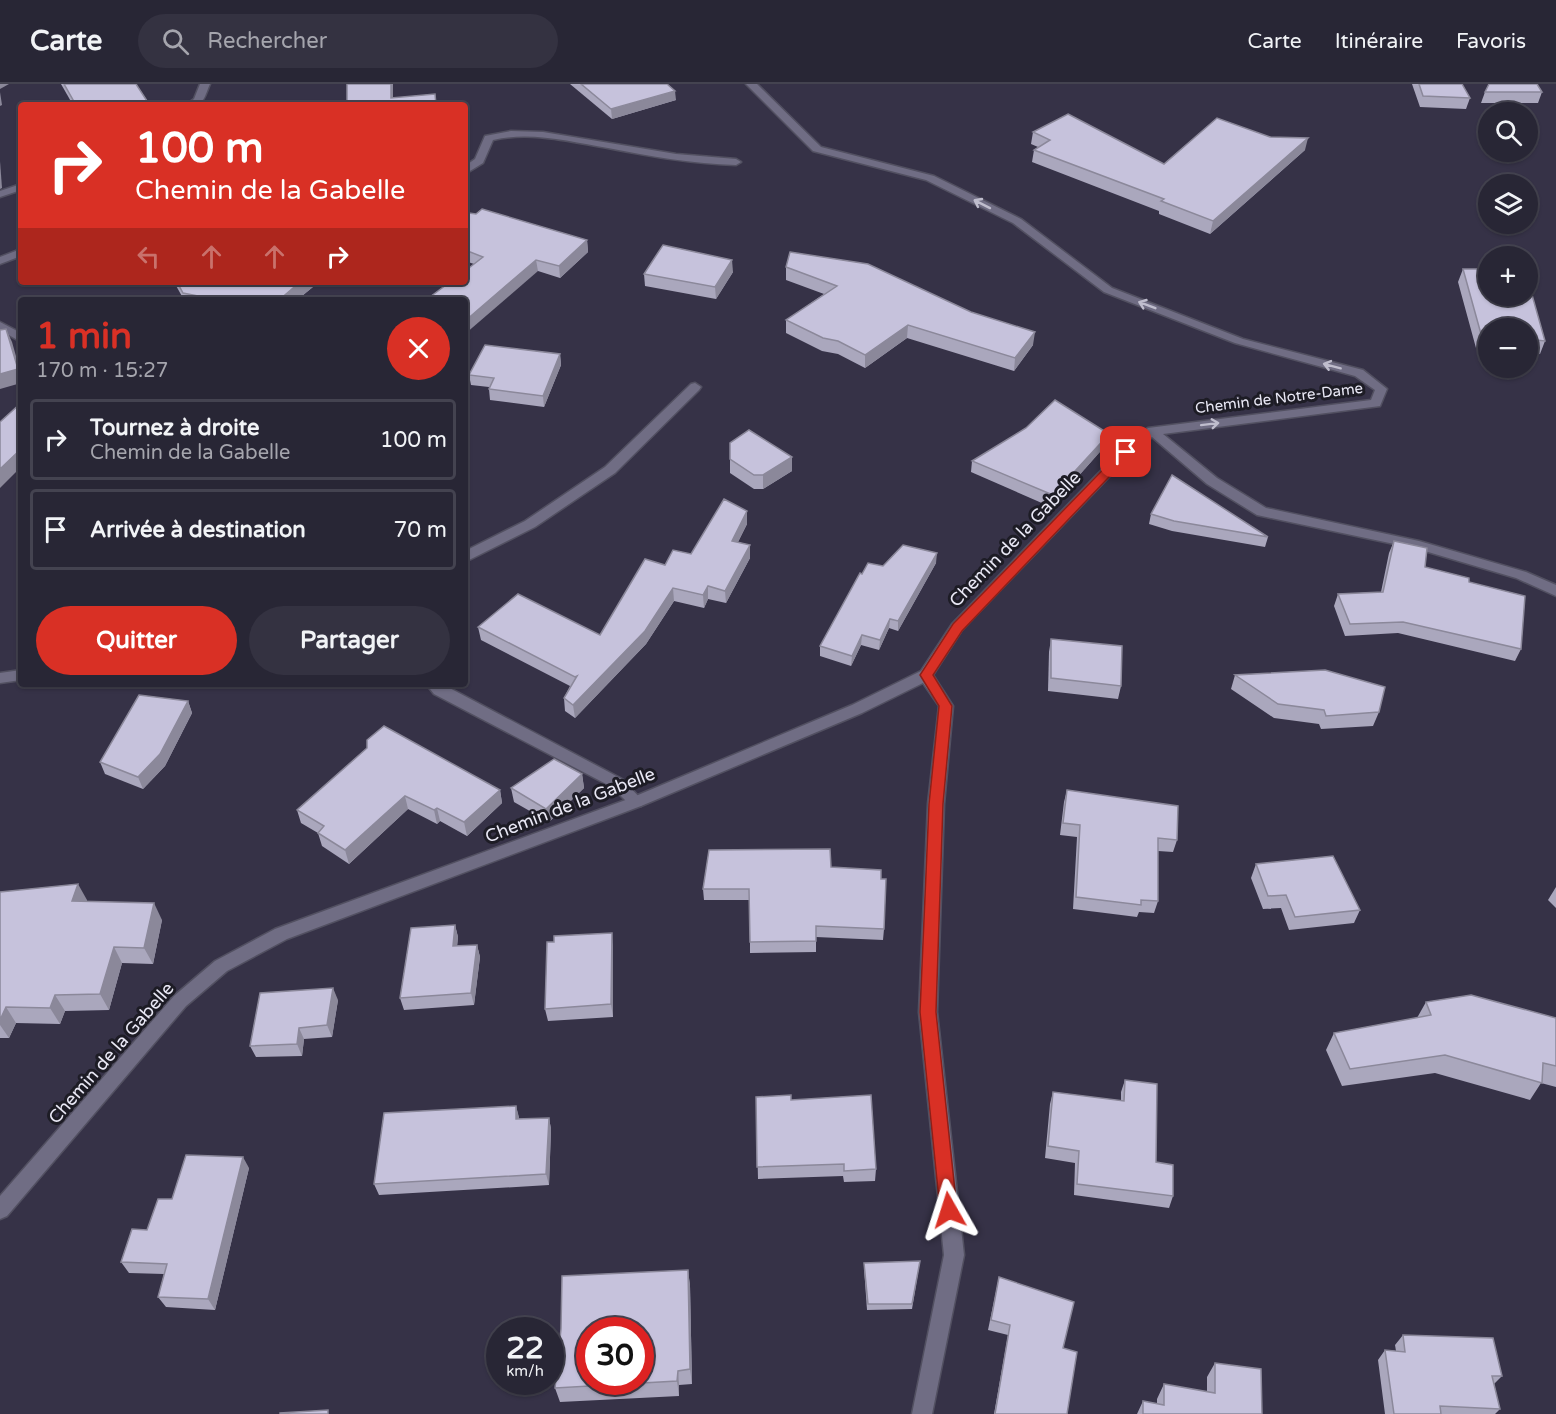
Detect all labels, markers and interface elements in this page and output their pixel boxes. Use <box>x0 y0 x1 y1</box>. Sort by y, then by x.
search box <box>138 14 558 68</box>
text: Carte <box>30 24 102 58</box>
icon: search <box>159 25 192 58</box>
text: Rechercher <box>207 28 327 54</box>
text: Carte <box>1248 29 1302 54</box>
text: Itinéraire <box>1335 29 1423 54</box>
text: Favoris <box>1456 29 1526 54</box>
map controls <box>1478 102 1538 378</box>
button: search <box>1478 102 1538 162</box>
text: 100 m <box>135 123 264 174</box>
icon: right <box>36 126 114 204</box>
text: Chemin de la Gabelle <box>135 174 405 207</box>
button: layers <box>1478 174 1538 234</box>
one-way arrow <box>974 198 992 209</box>
icon: left <box>132 240 165 273</box>
icon: ahead <box>195 240 228 273</box>
icon: ahead <box>258 240 291 273</box>
icon: right <box>321 240 354 273</box>
button: + <box>1478 246 1538 306</box>
one-way arrow <box>1139 299 1157 310</box>
text: 1 min <box>36 315 132 358</box>
button: close <box>387 317 450 380</box>
button: − <box>1478 318 1538 378</box>
text: 170 m · 15:27 <box>36 359 168 383</box>
one-way arrow <box>1323 360 1342 371</box>
street label: Chemin de Notre-Dame <box>1194 379 1364 417</box>
text: Tournez à droite <box>90 415 259 441</box>
one-way arrow <box>1200 418 1220 429</box>
icon: right <box>39 423 72 456</box>
pin <box>1100 426 1151 477</box>
text: 100 m <box>380 427 447 453</box>
icon: arrive <box>1109 435 1142 468</box>
text: Chemin de la Gabelle <box>90 441 290 465</box>
street label: Chemin de la Gabelle <box>944 467 1086 611</box>
icon: arrive <box>39 513 72 546</box>
text: Arrivée à destination <box>90 517 306 543</box>
text: 70 m <box>393 517 447 543</box>
button: Quitter <box>36 606 237 675</box>
button: Partager <box>249 606 450 675</box>
street label: Chemin de la Gabelle <box>482 762 658 848</box>
street label: Chemin de la Gabelle <box>44 978 178 1128</box>
position arrow <box>917 1178 981 1242</box>
speed limit sign: 30 <box>576 1317 654 1395</box>
text: 22 <box>506 1330 544 1367</box>
text: km/h <box>506 1362 544 1380</box>

